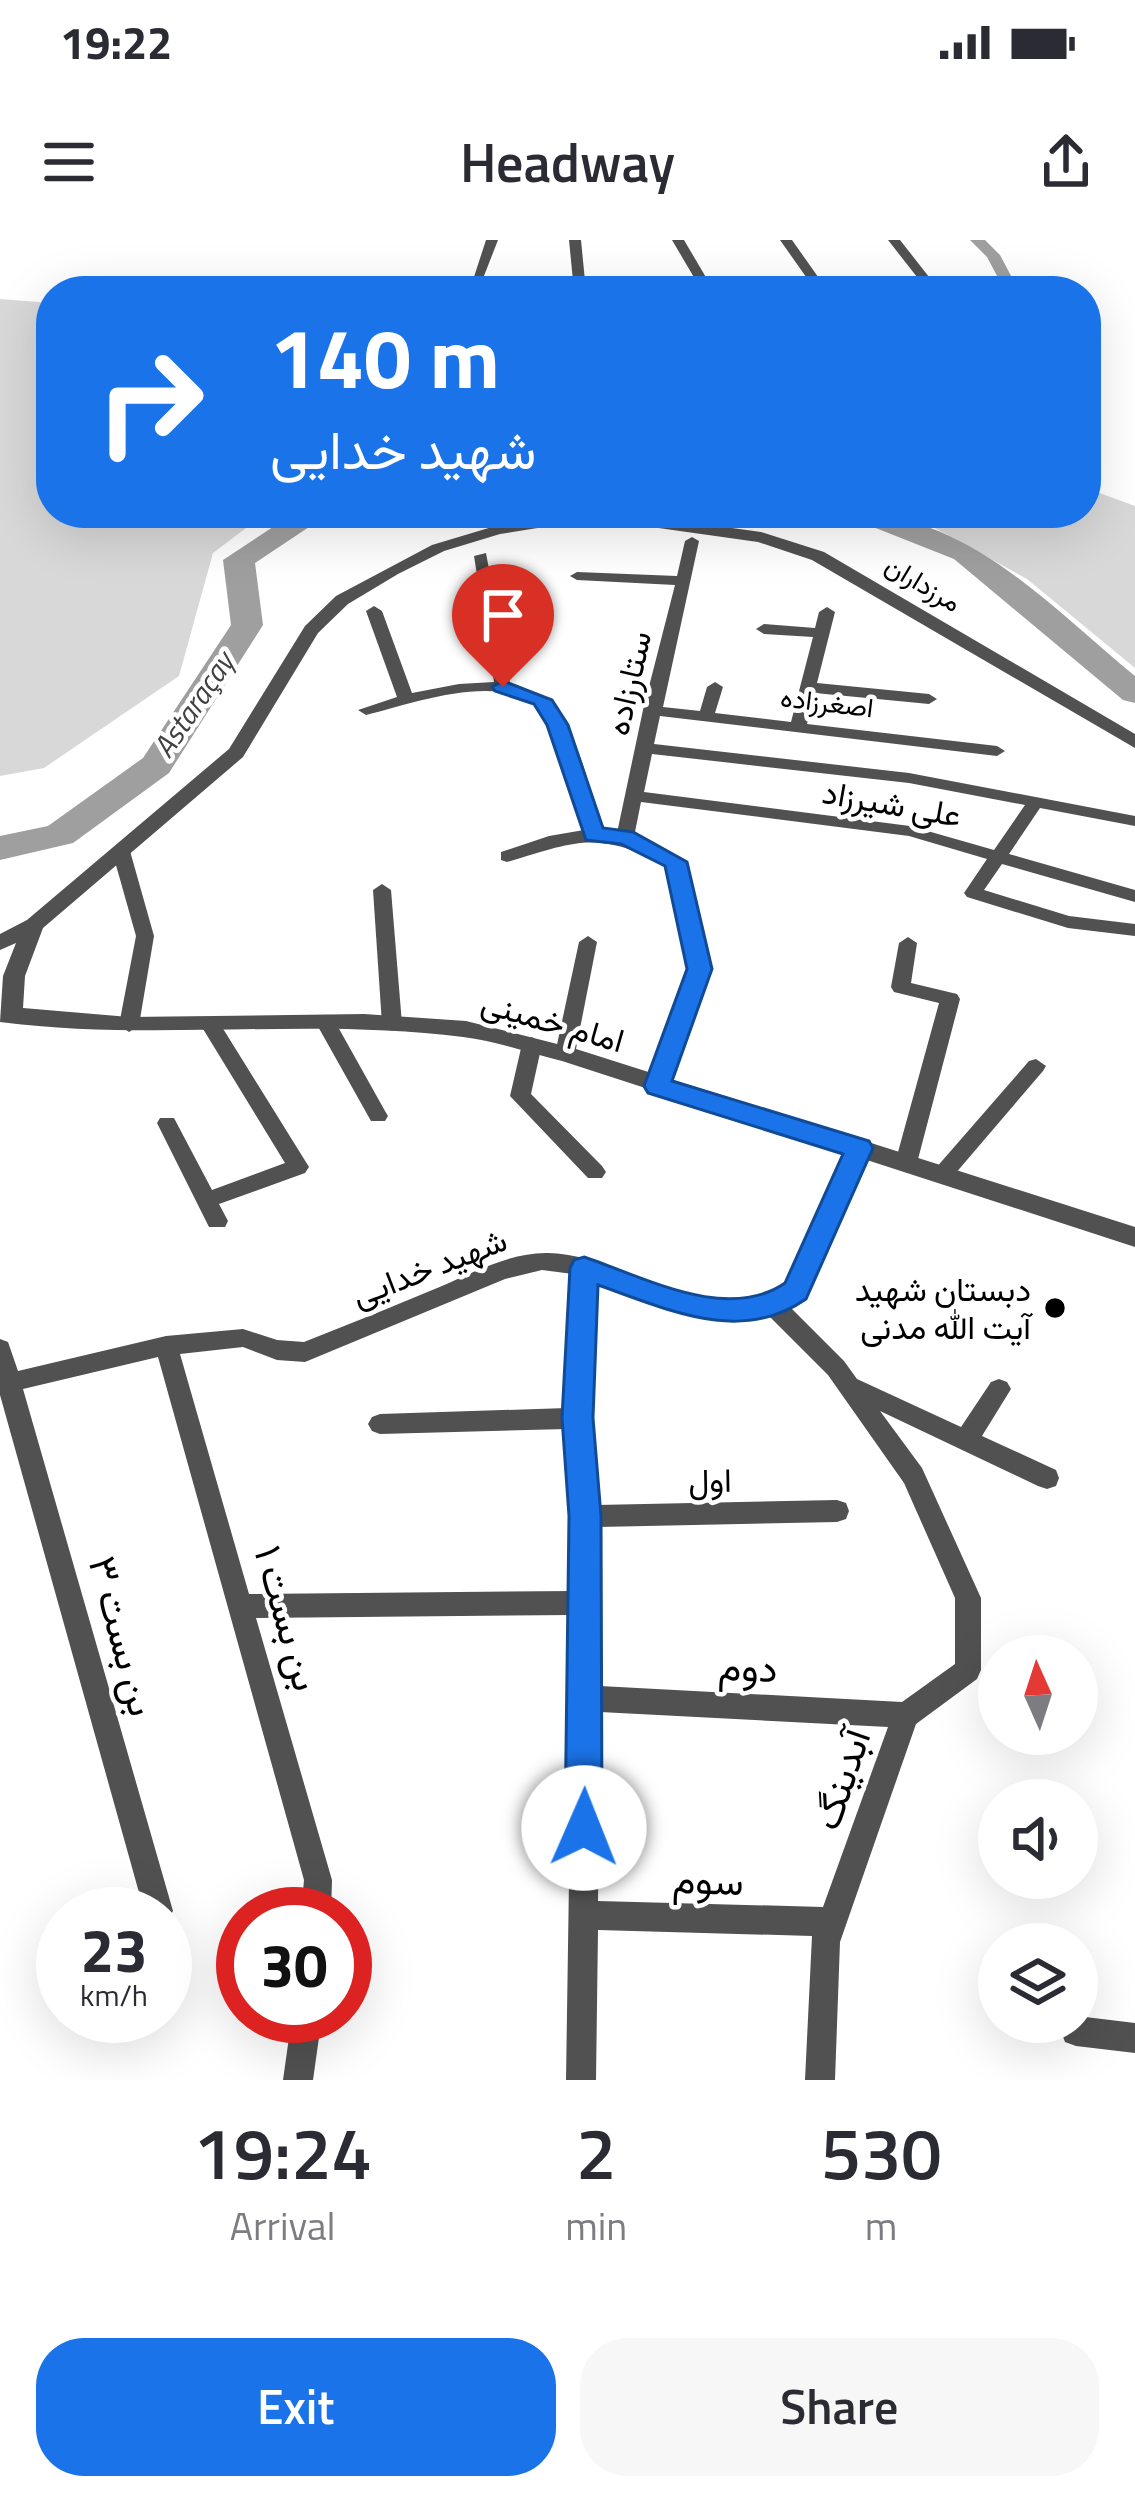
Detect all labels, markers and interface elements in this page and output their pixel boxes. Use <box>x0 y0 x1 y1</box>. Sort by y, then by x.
text: 19:22 <box>60 8 172 76</box>
text: Headway <box>460 121 675 203</box>
icon: menu <box>36 129 102 195</box>
icon: share <box>1033 129 1099 195</box>
text: 140 m <box>270 293 500 421</box>
icon: right <box>72 324 228 480</box>
text: شهید خدایی <box>270 408 536 490</box>
street label: مرزداران <box>878 544 970 622</box>
pin <box>452 564 554 687</box>
icon: arrive <box>470 582 536 648</box>
street label: ستارزاده <box>592 626 664 740</box>
water label: Astaraçay <box>141 640 247 767</box>
street label: اصغرزاده <box>778 675 876 728</box>
street label: علی شیرزاد <box>819 766 965 840</box>
street label: امام خمینی <box>476 977 630 1065</box>
street label: شهید خدایی <box>344 1214 514 1320</box>
place label: دبستان شهید آیت الله مدنی <box>855 1264 1033 1352</box>
marker: دبستان شهید آیت الله مدنی <box>1042 1295 1068 1321</box>
street label: اول <box>688 1455 732 1505</box>
street label: بن بست ۱ <box>240 1538 337 1697</box>
street label: بن بست ۳ <box>74 1549 173 1722</box>
street label: دوم <box>717 1635 779 1698</box>
north arrow <box>978 1635 1098 1755</box>
map controls <box>978 1635 1098 2043</box>
street label: آبدینگ <box>796 1718 886 1837</box>
position arrow <box>521 1765 647 1891</box>
button: sound <box>978 1779 1098 1899</box>
street label: سوم <box>671 1849 745 1910</box>
speed limit sign: 30 <box>216 1887 372 2043</box>
text: 23 <box>80 1904 148 1995</box>
button: layers <box>978 1923 1098 2043</box>
text: km/h <box>80 1972 148 2018</box>
text: 19:24 <box>193 2097 372 2207</box>
text: 2 <box>576 2097 616 2207</box>
text: 530 <box>821 2097 942 2207</box>
text: Arrival <box>230 2196 336 2255</box>
text: min <box>565 2196 627 2255</box>
text: m <box>865 2196 897 2255</box>
button: Exit <box>36 2338 556 2476</box>
button: Share <box>580 2338 1099 2476</box>

